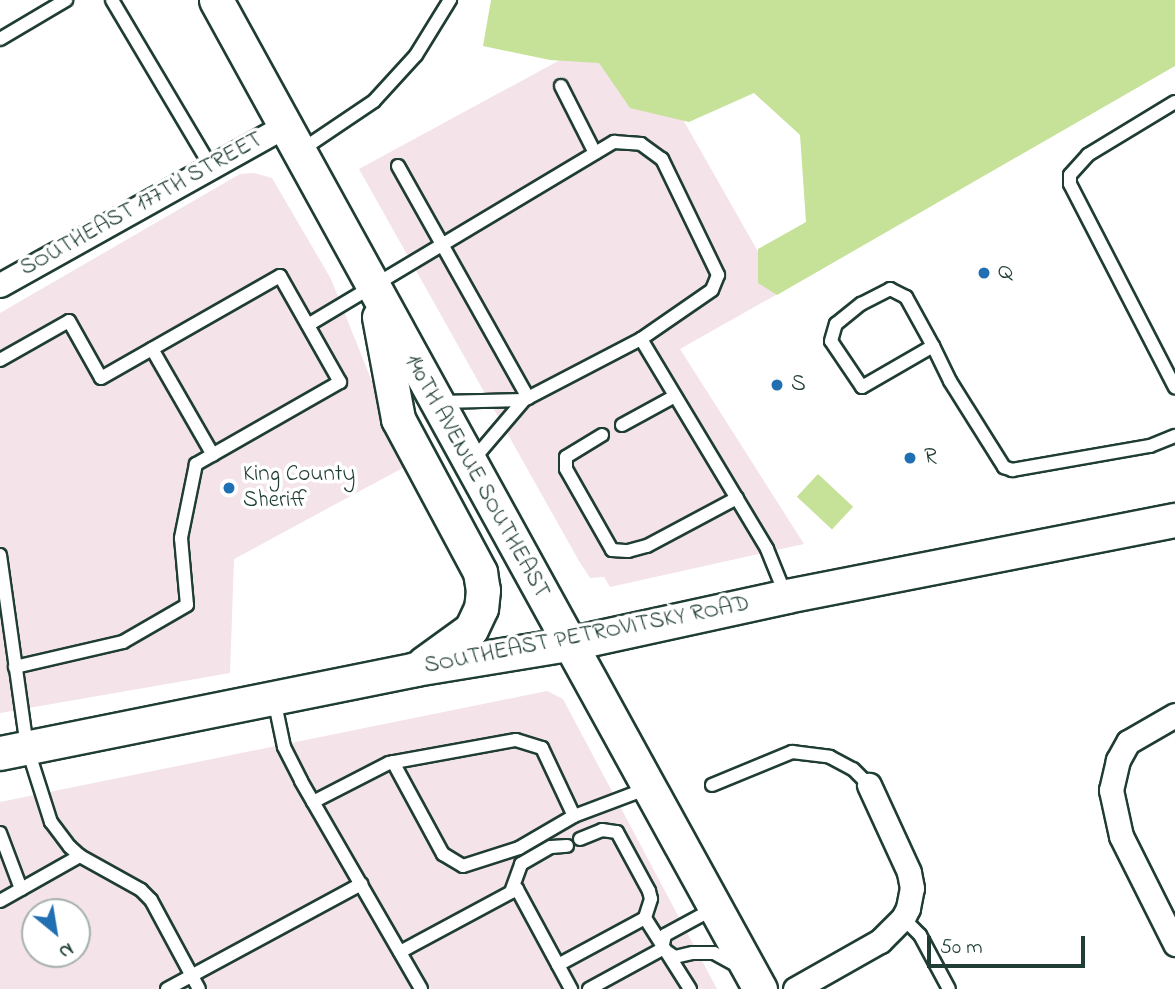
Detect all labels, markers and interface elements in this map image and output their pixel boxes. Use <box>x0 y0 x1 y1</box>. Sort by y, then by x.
street label: SOUTHEAST 177TH STREET <box>16 127 268 283</box>
place label: Q <box>998 259 1013 287</box>
marker: Q <box>976 265 992 281</box>
street label: 140TH AVENUE SOUTHEAST <box>397 350 555 604</box>
place label: S <box>791 371 806 399</box>
marker: S <box>769 377 785 393</box>
place label: R <box>924 444 937 472</box>
marker: R <box>902 450 918 466</box>
place label: King County Sheriff <box>243 461 355 515</box>
marker: King County Sheriff <box>221 480 237 496</box>
street label: SOUTHEAST PETROVITSKY ROAD <box>422 591 752 681</box>
north arrow <box>21 898 91 968</box>
scale bar <box>930 922 1088 966</box>
text: 50 m <box>940 933 983 963</box>
text: N <box>53 935 78 965</box>

